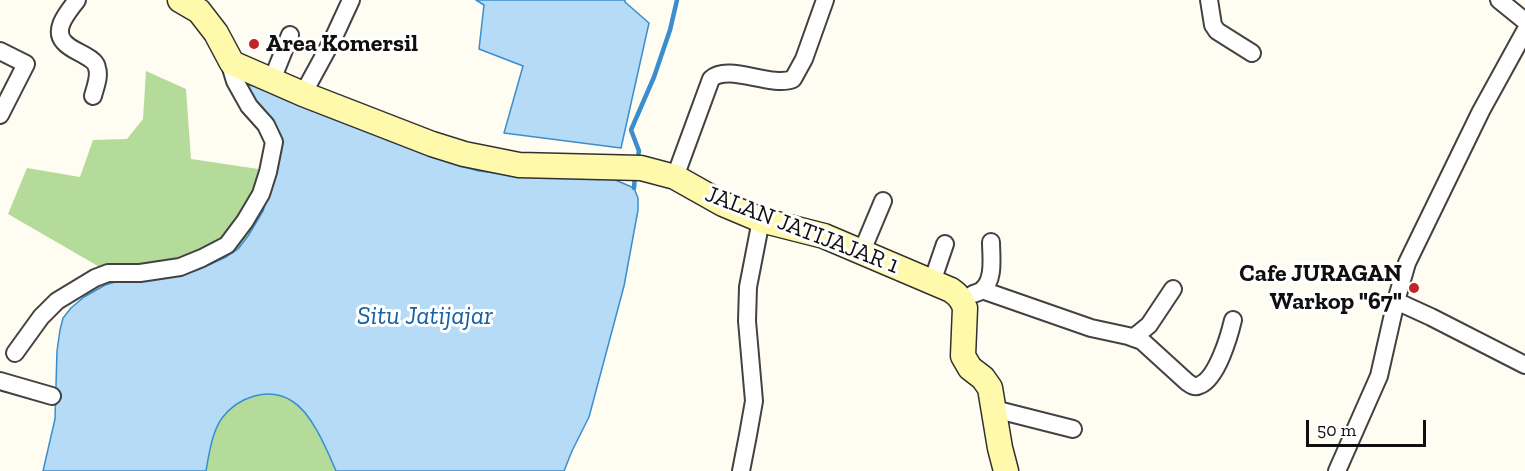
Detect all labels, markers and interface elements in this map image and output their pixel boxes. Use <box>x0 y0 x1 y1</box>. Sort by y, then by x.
place label: Area Komersil <box>266 30 418 58</box>
marker: Area Komersil <box>247 37 261 51</box>
street label: JALAN JATIJAJAR 1 <box>701 180 903 280</box>
place label: Cafe JURAGAN Warkop "67" <box>1239 260 1402 316</box>
marker: Cafe JURAGAN Warkop "67" <box>1407 281 1421 295</box>
water label: Situ Jatijajar <box>357 301 493 333</box>
scale bar <box>1309 408 1429 446</box>
text: 50 m <box>1317 419 1356 441</box>

